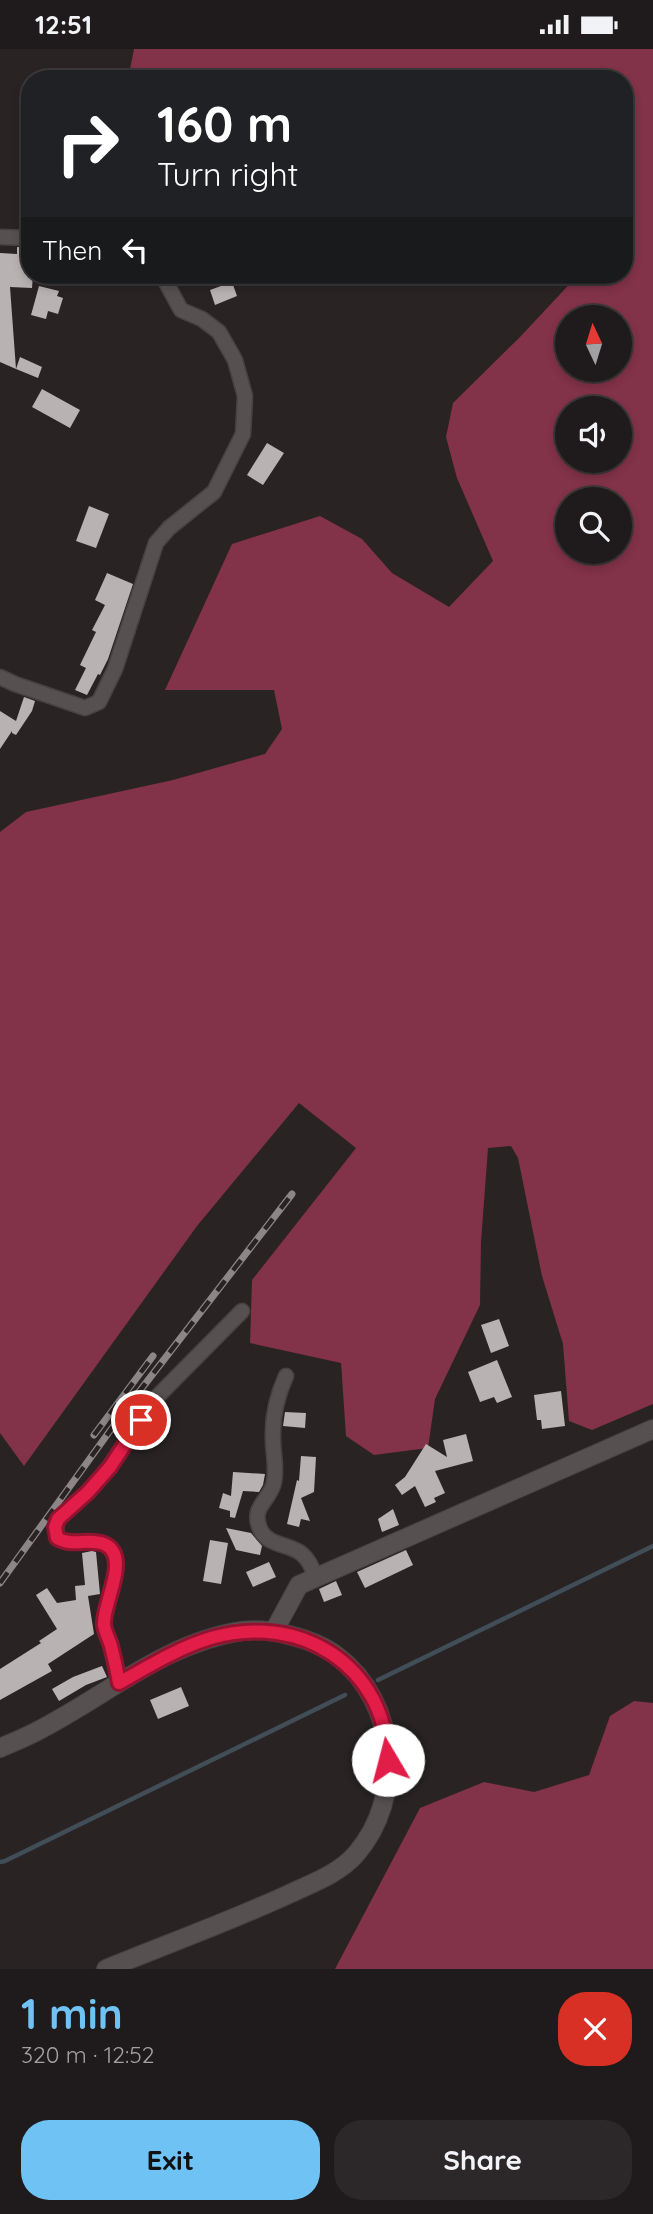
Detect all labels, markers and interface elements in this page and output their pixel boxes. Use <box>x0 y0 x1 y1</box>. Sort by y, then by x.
text: 12:51 <box>35 8 92 41</box>
text: 160 m <box>157 93 292 154</box>
icon: right <box>42 98 133 189</box>
text: Turn right <box>157 154 298 194</box>
icon: left <box>116 231 154 269</box>
text: Then <box>42 234 102 267</box>
north arrow <box>555 305 632 381</box>
map controls <box>555 305 632 564</box>
button: sound <box>555 396 632 473</box>
button: search <box>555 487 632 564</box>
pin <box>111 1390 171 1450</box>
icon: arrive <box>122 1401 160 1439</box>
position arrow <box>351 1723 425 1797</box>
text: 1 min <box>21 1987 123 2040</box>
button: close <box>558 1992 632 2066</box>
text: 320 m · 12:52 <box>21 2040 155 2069</box>
button: Exit <box>21 2120 320 2200</box>
button: Share <box>334 2120 632 2200</box>

